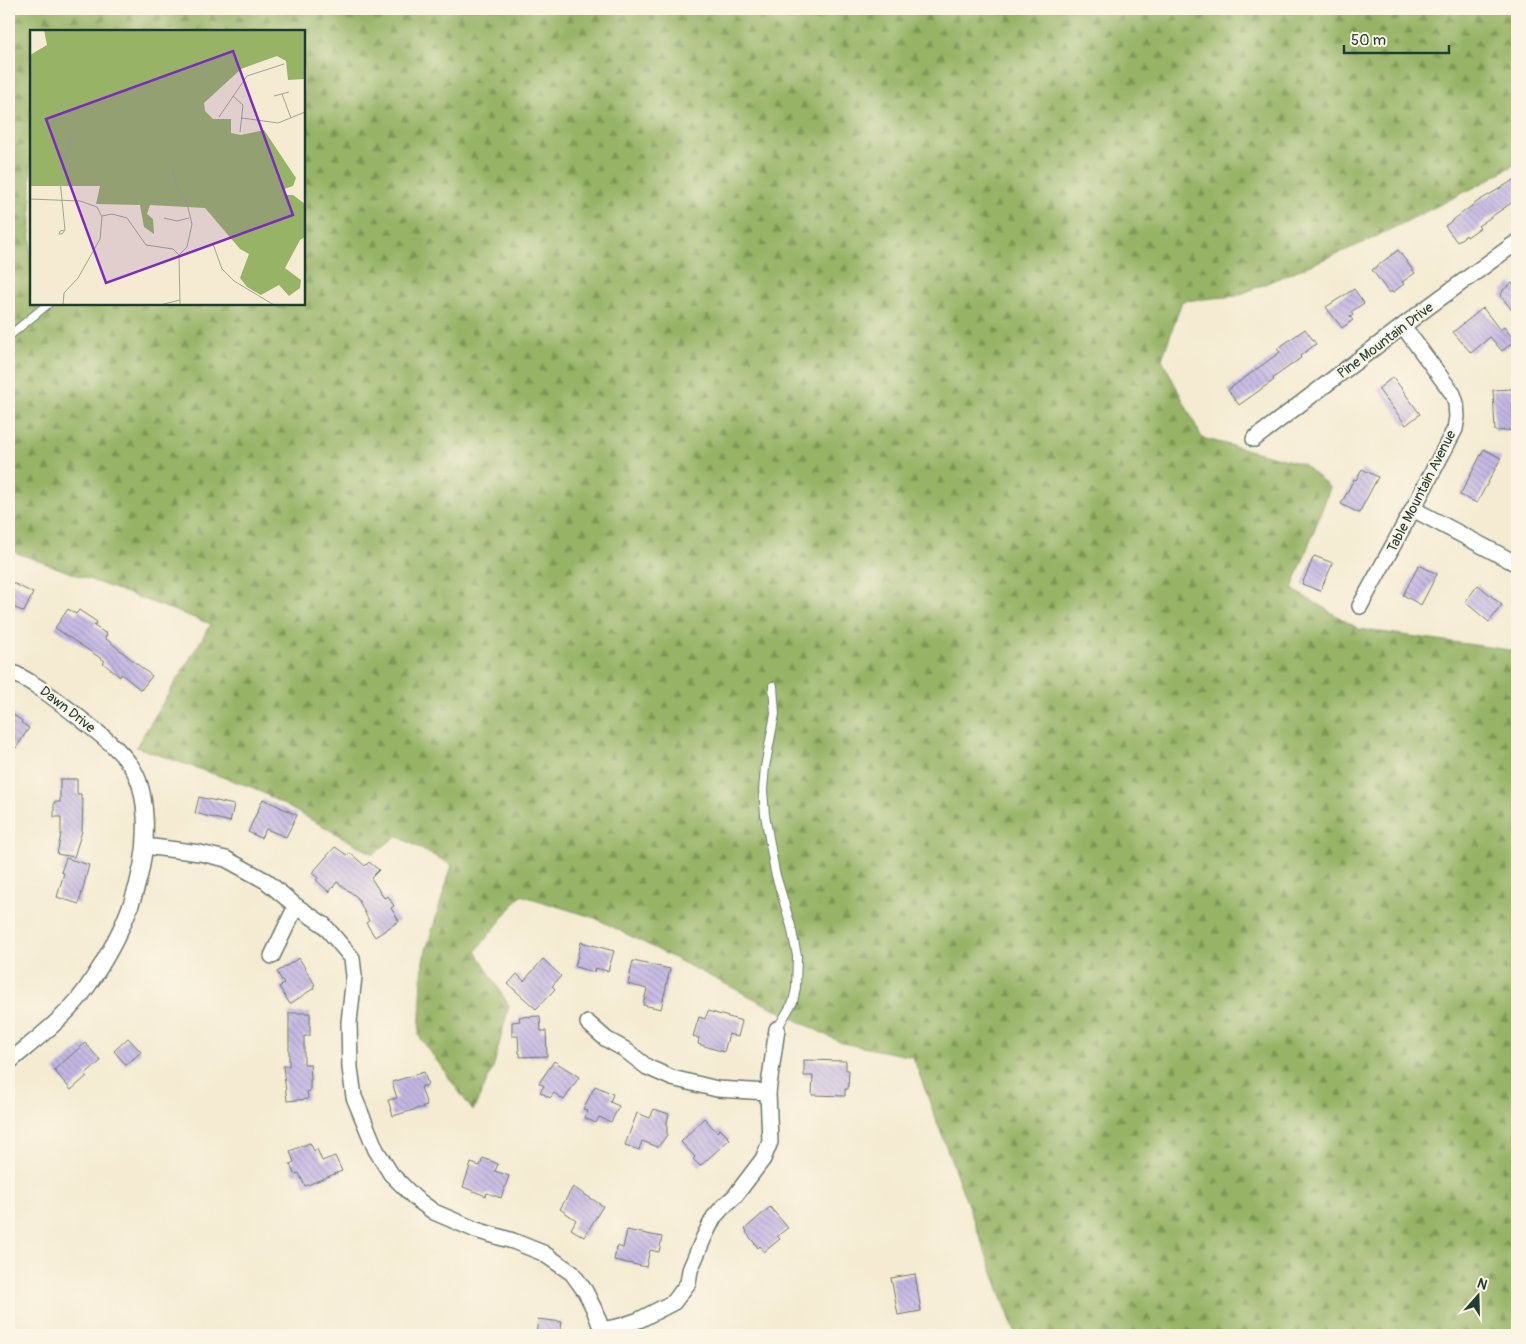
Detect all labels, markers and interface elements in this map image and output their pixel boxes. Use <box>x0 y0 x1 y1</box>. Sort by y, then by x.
scale bar <box>1344 22 1448 54</box>
inset map <box>30 30 305 305</box>
text: 50 m <box>1351 31 1386 50</box>
street label: Pine Mountain Drive <box>1334 299 1437 382</box>
street label: Table Mountain Avenue <box>1383 427 1460 555</box>
street label: Dawn Drive <box>37 683 99 736</box>
north arrow <box>1454 1272 1504 1322</box>
text: N <box>1475 1275 1490 1294</box>

